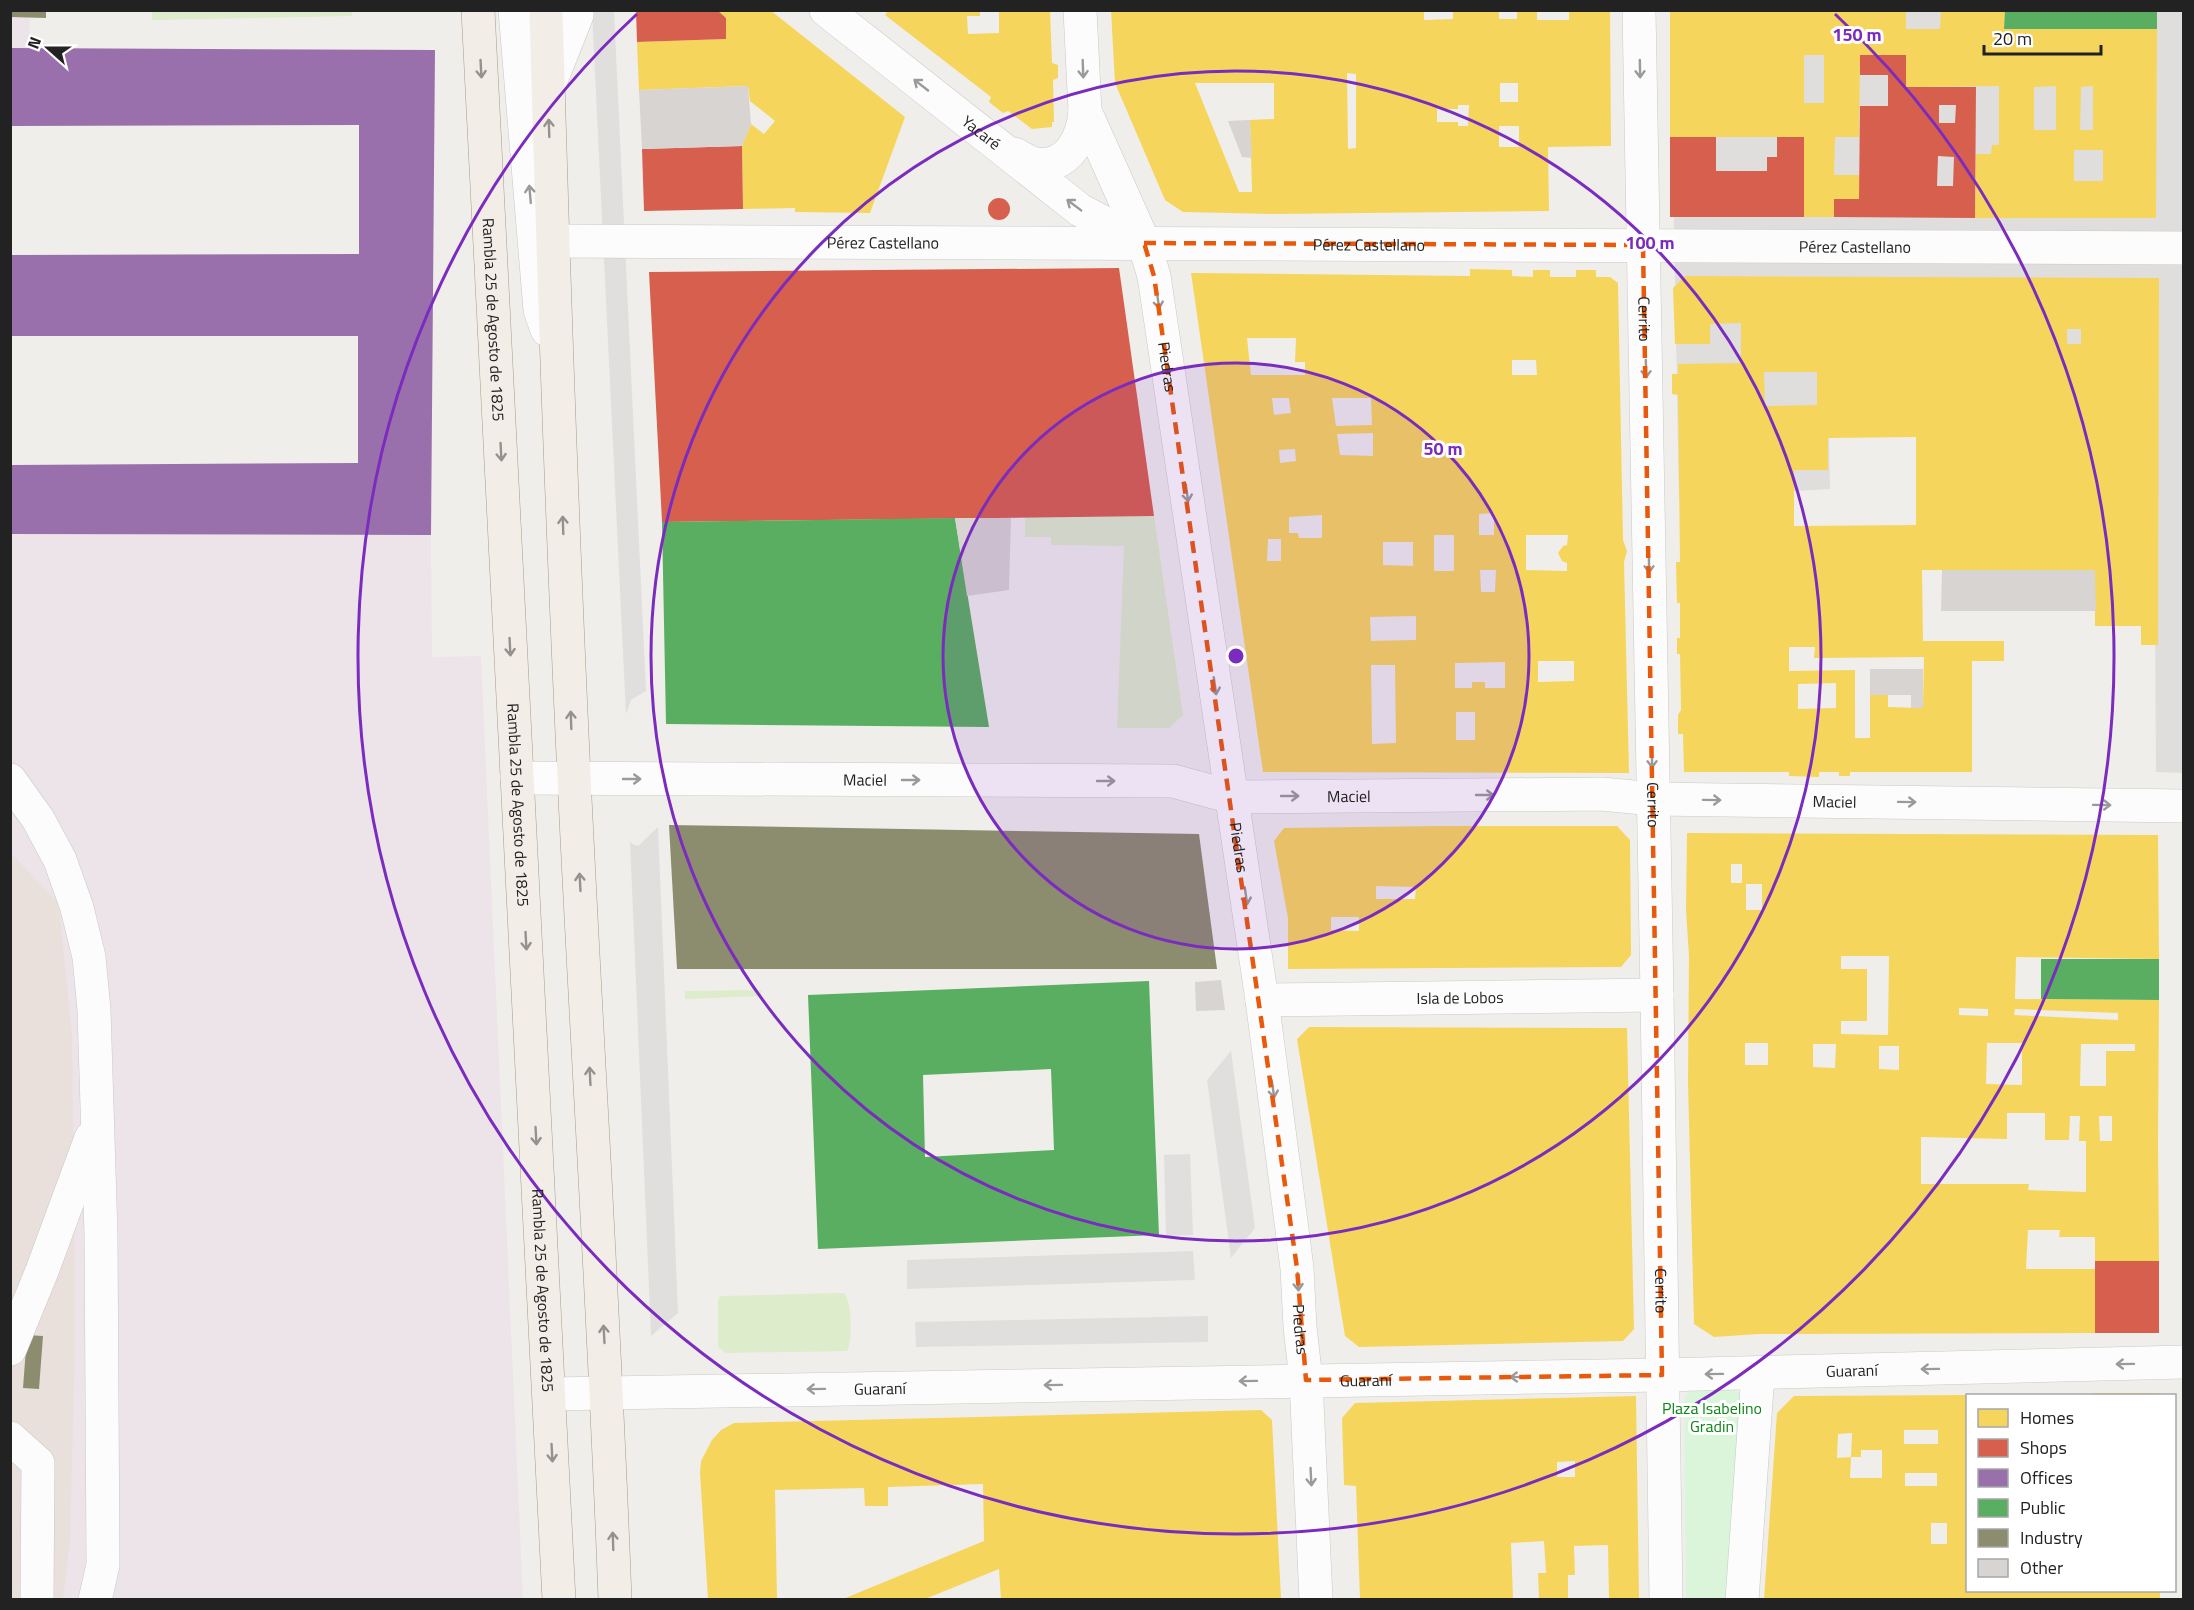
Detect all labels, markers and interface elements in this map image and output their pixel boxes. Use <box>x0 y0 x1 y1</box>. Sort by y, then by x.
north arrow <box>18 18 78 78</box>
scale bar <box>1984 18 2101 56</box>
text: 150 m <box>1832 21 1882 48</box>
text: 20 m <box>1993 25 2032 52</box>
text: N <box>21 33 47 52</box>
one-way arrow <box>476 58 487 78</box>
one-way arrow <box>1077 58 1088 78</box>
one-way arrow <box>1634 58 1646 78</box>
one-way arrow <box>913 78 929 91</box>
street label: Yacaré <box>957 109 1006 156</box>
one-way arrow <box>544 118 555 138</box>
one-way arrow <box>524 184 535 204</box>
one-way arrow <box>1067 199 1083 211</box>
street label: Rambla 25 de Agosto de 1825 <box>477 217 511 422</box>
text: 100 m <box>1625 229 1675 256</box>
street label: Pérez Castellano <box>827 230 939 255</box>
street label: Pérez Castellano <box>1313 232 1425 257</box>
street label: Pérez Castellano <box>1799 234 1911 259</box>
one-way arrow <box>1153 289 1164 309</box>
street label: Cerrito <box>1632 296 1657 342</box>
street label: Piedras <box>1152 340 1183 394</box>
one-way arrow <box>1640 358 1651 378</box>
text: 50 m <box>1423 435 1463 462</box>
one-way arrow <box>495 442 506 462</box>
one-way arrow <box>1181 482 1192 502</box>
one-way arrow <box>558 516 569 536</box>
one-way arrow <box>1643 553 1655 573</box>
one-way arrow <box>505 637 516 657</box>
centre of rings <box>1226 646 1246 666</box>
one-way arrow <box>1210 675 1221 695</box>
street label: Rambla 25 de Agosto de 1825 <box>501 703 536 907</box>
one-way arrow <box>566 710 577 730</box>
one-way arrow <box>1647 748 1658 768</box>
street label: Maciel <box>843 767 887 792</box>
one-way arrow <box>622 773 642 785</box>
one-way arrow <box>901 774 921 786</box>
one-way arrow <box>1096 775 1116 787</box>
street label: Cerrito <box>1641 782 1666 828</box>
street label: Maciel <box>1327 784 1371 808</box>
one-way arrow <box>1475 789 1495 801</box>
street label: Maciel <box>1813 789 1857 814</box>
one-way arrow <box>1280 790 1300 802</box>
one-way arrow <box>1701 794 1721 806</box>
one-way arrow <box>1896 796 1916 808</box>
one-way arrow <box>2091 799 2111 810</box>
street label: Piedras <box>1224 821 1255 874</box>
one-way arrow <box>574 872 585 892</box>
one-way arrow <box>1241 886 1252 905</box>
one-way arrow <box>520 931 531 950</box>
street label: Isla de Lobos <box>1416 985 1504 1010</box>
one-way arrow <box>585 1067 596 1087</box>
one-way arrow <box>1268 1079 1279 1099</box>
one-way arrow <box>531 1125 542 1145</box>
street label: Rambla 25 de Agosto de 1825 <box>526 1188 560 1393</box>
street label: Cerrito <box>1649 1268 1674 1314</box>
one-way arrow <box>1293 1272 1304 1292</box>
street label: Piedras <box>1287 1304 1315 1356</box>
one-way arrow <box>599 1325 610 1344</box>
street label: Guaraní <box>1825 1358 1880 1383</box>
one-way arrow <box>2116 1358 2136 1370</box>
one-way arrow <box>1921 1363 1941 1375</box>
street label: Guaraní <box>1340 1368 1394 1393</box>
one-way arrow <box>1705 1368 1725 1380</box>
one-way arrow <box>1510 1372 1530 1383</box>
street label: Guaraní <box>854 1376 908 1401</box>
one-way arrow <box>1238 1376 1258 1387</box>
one-way arrow <box>1043 1379 1063 1391</box>
one-way arrow <box>806 1383 826 1395</box>
legend <box>1966 1394 2176 1592</box>
park label: Plaza Isabelino Gradin <box>1662 1396 1762 1438</box>
text: Homes <box>2020 1404 2074 1431</box>
text: Shops <box>2020 1434 2067 1461</box>
one-way arrow <box>547 1442 558 1462</box>
text: Offices <box>2020 1464 2073 1491</box>
one-way arrow <box>1305 1467 1316 1486</box>
text: Public <box>2020 1494 2066 1521</box>
text: Industry <box>2020 1524 2083 1551</box>
one-way arrow <box>608 1532 619 1552</box>
text: Other <box>2020 1554 2063 1581</box>

